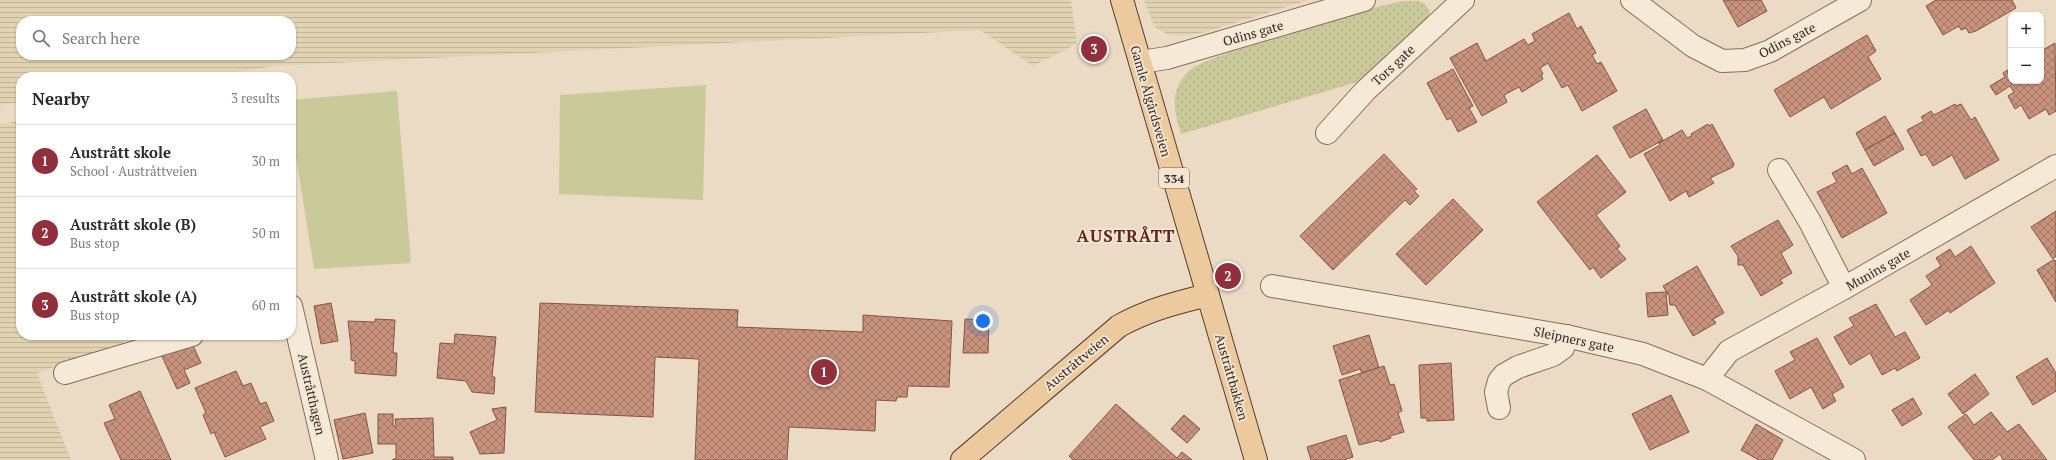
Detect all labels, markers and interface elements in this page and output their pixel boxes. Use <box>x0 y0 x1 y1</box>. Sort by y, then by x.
map controls <box>2008 12 2044 84</box>
button: + <box>2008 12 2044 48</box>
search box <box>16 16 296 60</box>
street label: Odins gate <box>1221 16 1285 50</box>
street label: Odins gate <box>1755 18 1819 62</box>
icon: search <box>30 27 52 49</box>
text: Search here <box>62 28 140 48</box>
pin: 3 <box>1081 34 1107 64</box>
street label: Tors gate <box>1367 40 1419 90</box>
street label: Gamle Ålgårdsveien <box>1126 43 1176 159</box>
button: − <box>2008 48 2044 84</box>
text: Nearby <box>32 87 90 110</box>
text: 3 results <box>231 89 280 107</box>
text: Austrått skole <box>70 142 171 162</box>
text: 1 <box>41 152 49 170</box>
text: 30 m <box>252 152 280 170</box>
text: School · Austråttveien <box>70 162 197 180</box>
road number: 334 <box>1159 168 1189 188</box>
text: Austrått skole (B) <box>70 214 196 234</box>
text: 2 <box>41 224 49 242</box>
text: 50 m <box>252 224 280 242</box>
district label: AUSTRÅTT <box>1077 224 1175 247</box>
text: Bus stop <box>70 234 119 252</box>
street label: Munins gate <box>1842 243 1914 295</box>
pin: 2 <box>1215 261 1241 291</box>
text: Austrått skole (A) <box>70 286 197 306</box>
text: 3 <box>41 296 49 314</box>
text: 60 m <box>252 296 280 314</box>
text: Bus stop <box>70 306 119 324</box>
your location <box>973 311 993 331</box>
street label: Sleipners gate <box>1532 322 1616 356</box>
street label: Austråttveien <box>1040 330 1112 394</box>
street label: Austråttbakken <box>1211 332 1253 423</box>
street label: Austråtthagen <box>294 351 330 437</box>
pin: 1 <box>811 357 837 387</box>

